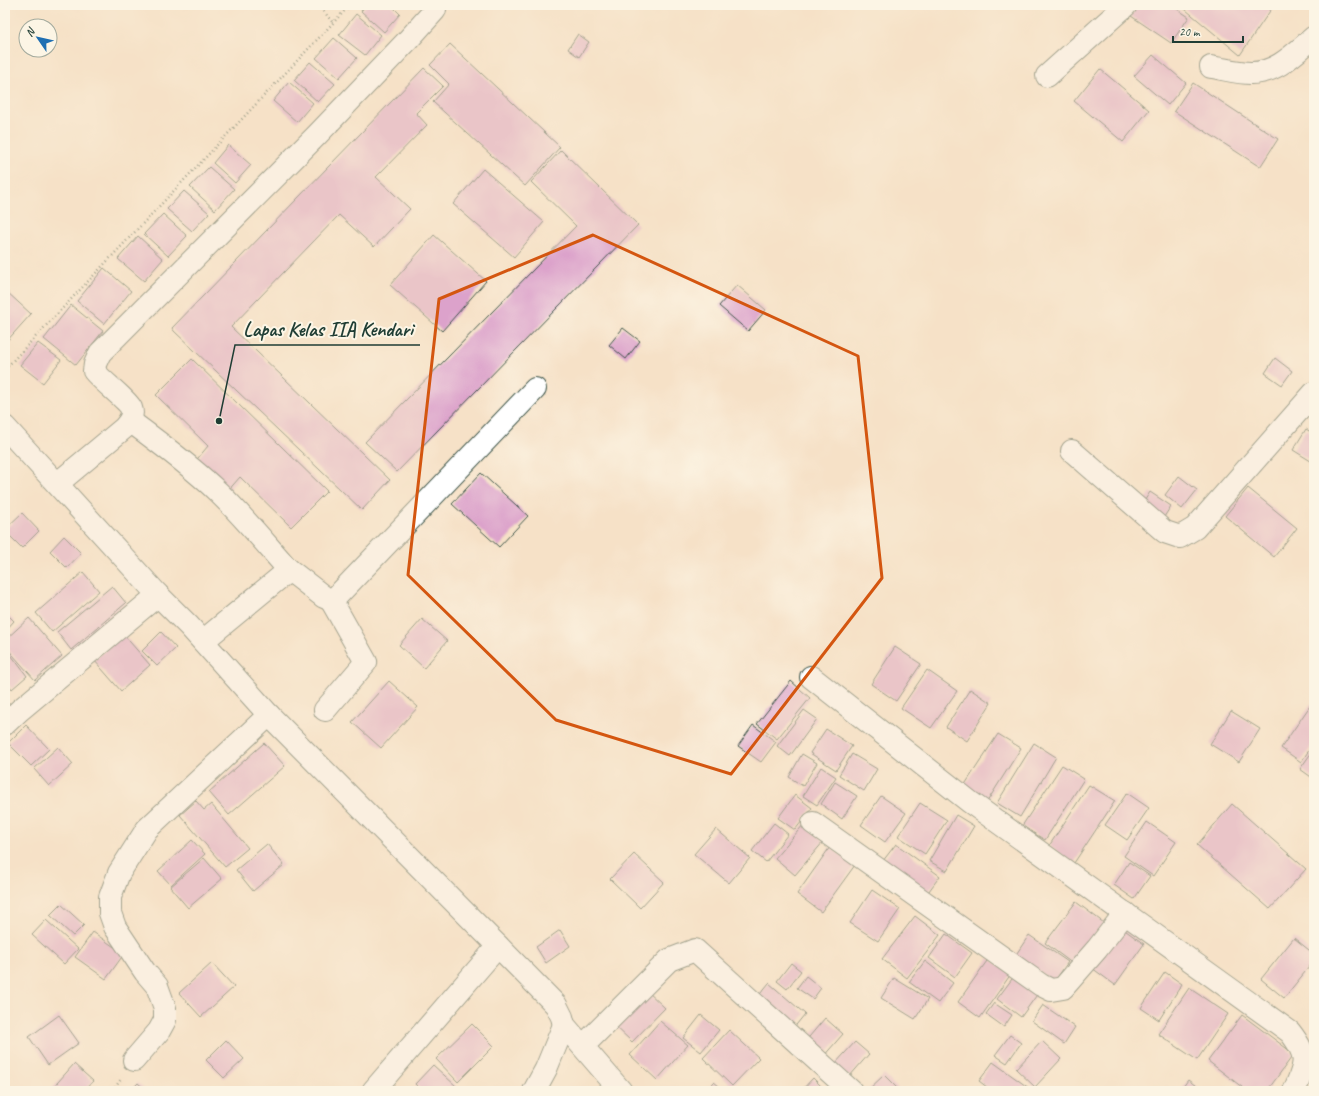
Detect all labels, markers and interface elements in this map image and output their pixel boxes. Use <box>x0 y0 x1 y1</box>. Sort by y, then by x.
north arrow <box>18 18 58 58</box>
scale bar <box>1173 18 1243 44</box>
text: N <box>22 24 39 39</box>
text: 20 m <box>1179 24 1201 40</box>
callout: Lapas Kelas IIA Kendari <box>235 313 420 345</box>
text: Lapas Kelas IIA Kendari <box>243 317 416 342</box>

